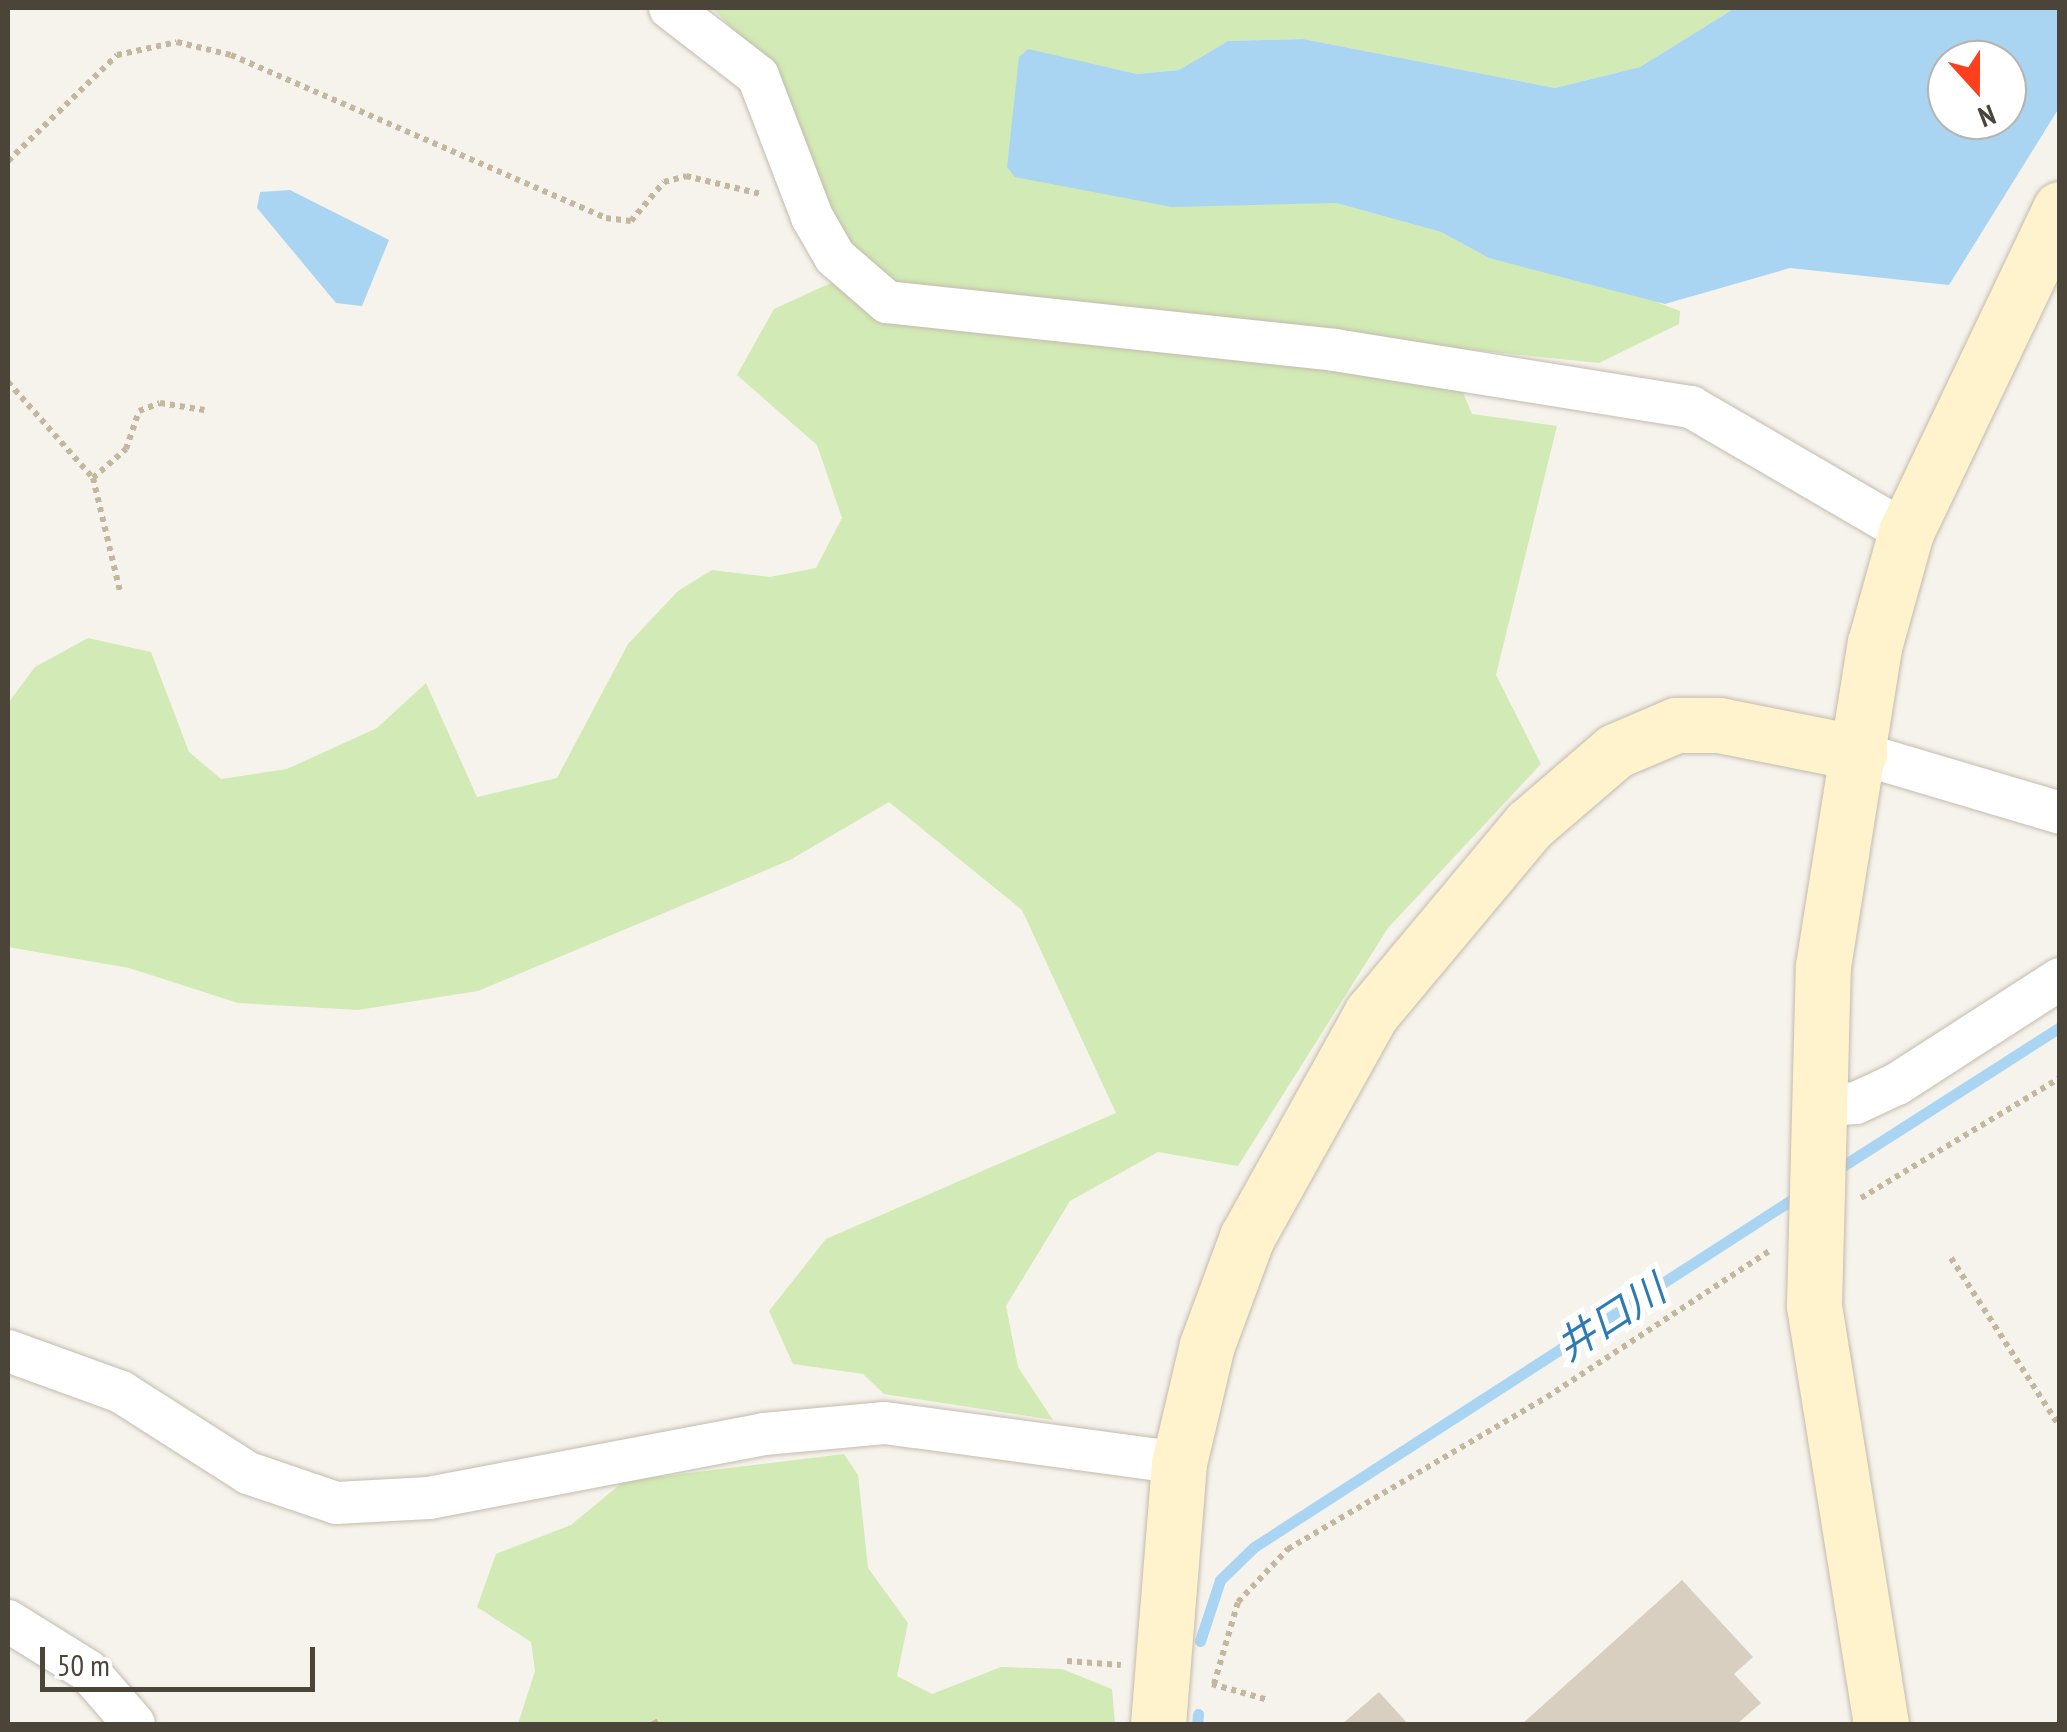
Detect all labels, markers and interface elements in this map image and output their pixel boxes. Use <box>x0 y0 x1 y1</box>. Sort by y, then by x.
north arrow <box>1927 40 2027 140</box>
text: N <box>1974 97 2001 137</box>
water label: 井口川 <box>1547 1264 1673 1370</box>
scale bar <box>45 1627 320 1689</box>
text: 50 m <box>57 1645 110 1684</box>

